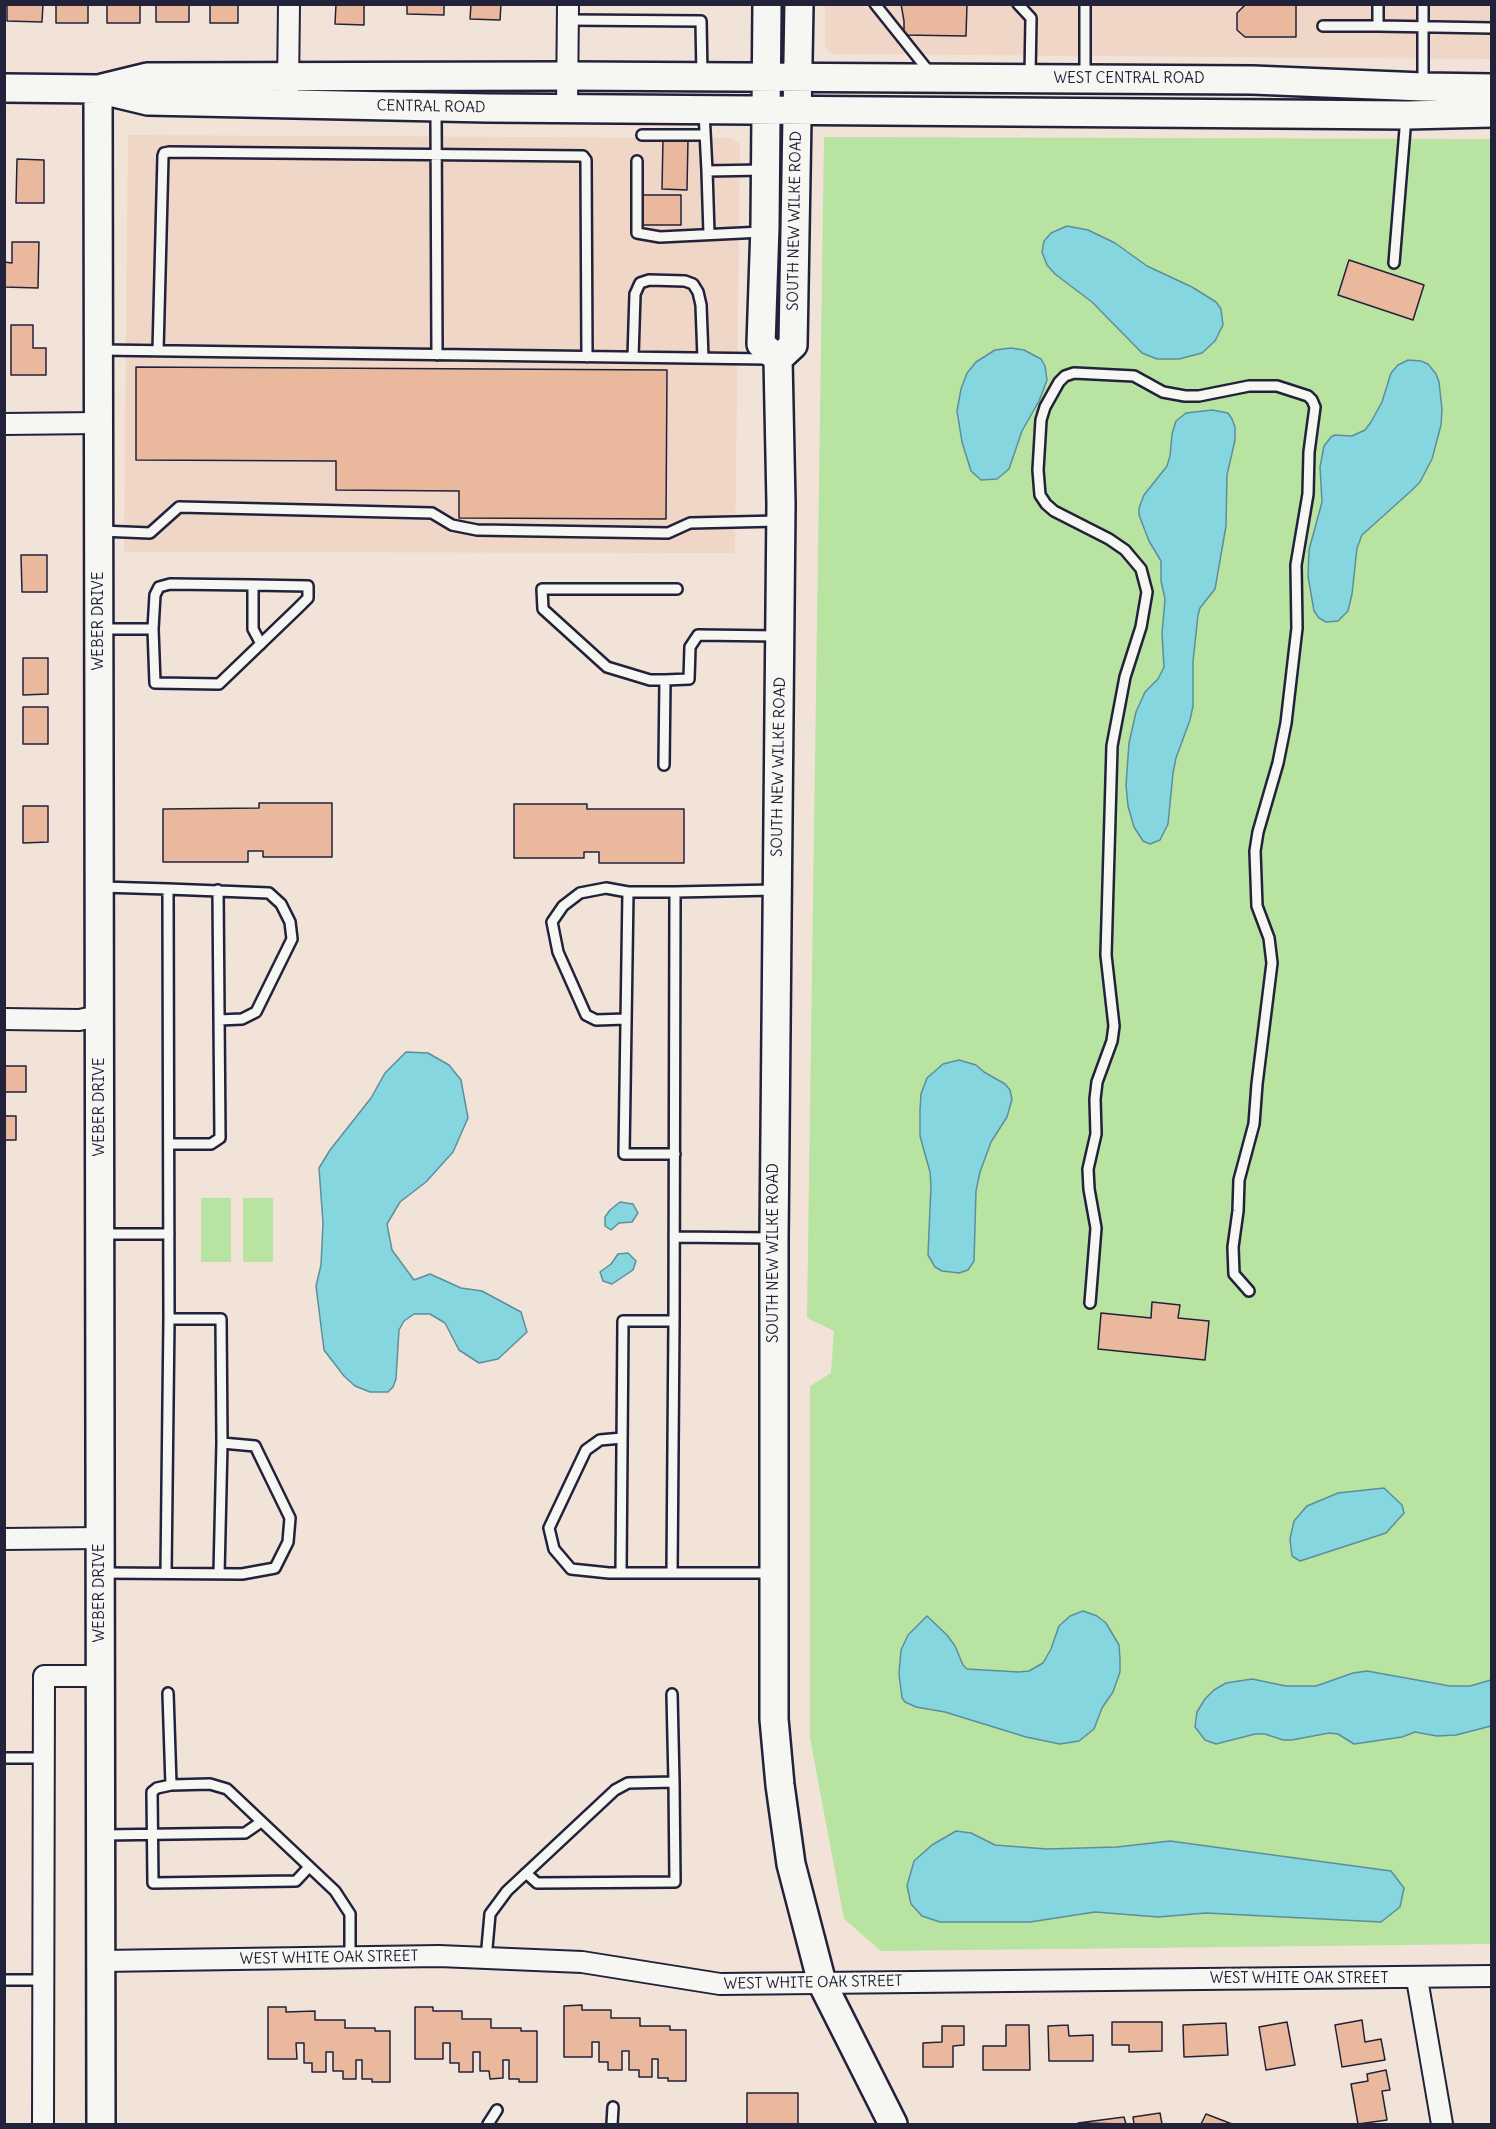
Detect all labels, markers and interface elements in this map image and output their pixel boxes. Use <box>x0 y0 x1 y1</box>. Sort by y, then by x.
street label: WEST CENTRAL ROAD <box>1053 70 1205 88</box>
street label: CENTRAL ROAD <box>376 97 486 117</box>
street label: SOUTH NEW WILKE ROAD <box>784 131 806 311</box>
street label: WEBER DRIVE <box>90 571 108 671</box>
street label: SOUTH NEW WILKE ROAD <box>768 677 790 857</box>
street label: WEBER DRIVE <box>91 1057 109 1157</box>
street label: SOUTH NEW WILKE ROAD <box>765 1163 783 1343</box>
street label: WEBER DRIVE <box>91 1543 109 1643</box>
street label: WEST WHITE OAK STREET <box>240 1947 418 1969</box>
street label: WEST WHITE OAK STREET <box>1210 1970 1388 1988</box>
street label: WEST WHITE OAK STREET <box>724 1972 902 1994</box>

